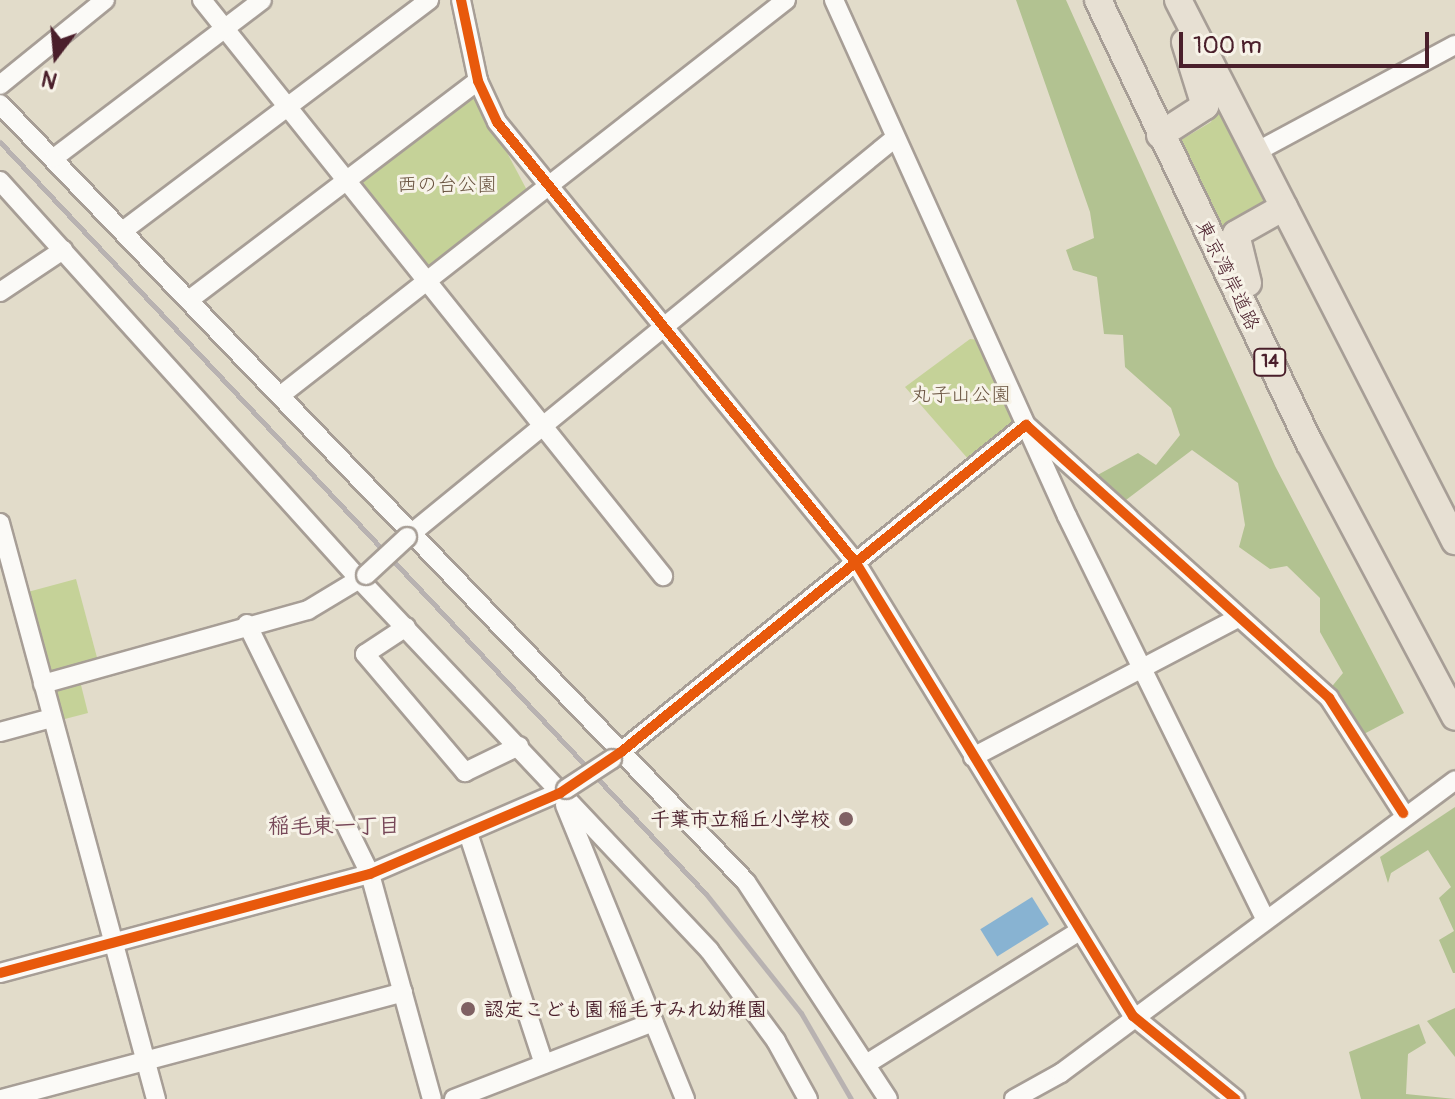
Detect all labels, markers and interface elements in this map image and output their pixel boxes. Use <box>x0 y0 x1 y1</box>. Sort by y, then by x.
north arrow <box>16 16 96 96</box>
scale bar <box>1183 16 1433 66</box>
text: 100 m <box>1193 31 1262 60</box>
text: N <box>38 64 60 95</box>
park label: 西の台公園 <box>397 172 497 196</box>
street label: 東京湾岸道路 <box>1191 216 1265 334</box>
road number: 14 <box>1252 348 1288 376</box>
park label: 丸子山公園 <box>911 382 1011 406</box>
place label: 千葉市立稲丘小学校 <box>650 807 830 831</box>
marker: 千葉市立稲丘小学校 <box>837 810 855 828</box>
district label: 稲毛東一丁目 <box>268 814 400 840</box>
place label: 認定こども園 稲毛すみれ幼稚園 <box>484 997 768 1021</box>
marker: 認定こども園 稲毛すみれ幼稚園 <box>459 1000 477 1018</box>

